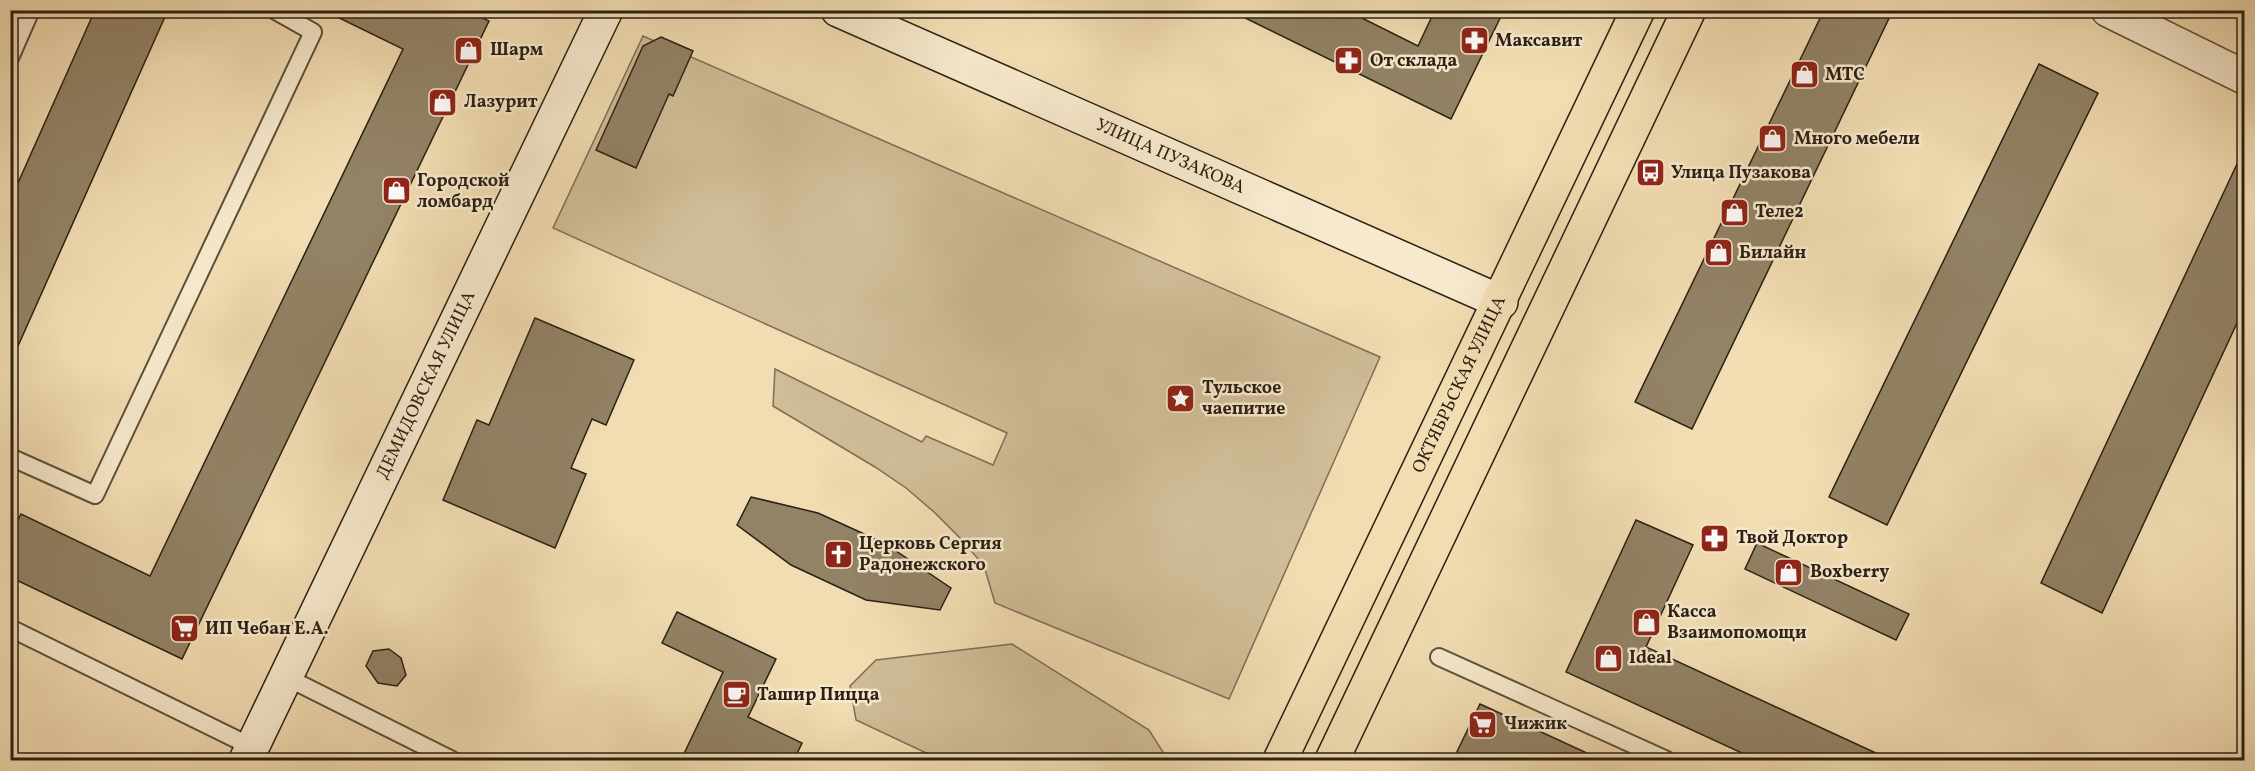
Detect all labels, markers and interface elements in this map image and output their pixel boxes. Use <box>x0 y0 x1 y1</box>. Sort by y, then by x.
pharmacy icon: Максавит <box>1458 25 1490 57</box>
place label: Максавит <box>1495 29 1583 54</box>
shop icon: Шарм <box>453 34 485 66</box>
place label: Шарм <box>490 38 544 63</box>
pharmacy icon: От склада <box>1333 45 1365 77</box>
place label: От склада <box>1370 49 1458 74</box>
shop icon: МТС <box>1788 59 1820 91</box>
place label: МТС <box>1825 63 1865 88</box>
shop icon: Лазурит <box>427 86 459 118</box>
place label: Лазурит <box>464 90 538 115</box>
street label: УЛИЦА ПУЗАКОВА <box>1091 112 1249 200</box>
shop icon: Много мебели <box>1757 123 1789 155</box>
place label: Много мебели <box>1794 127 1920 152</box>
bus stop icon: Улица Пузакова <box>1634 157 1666 189</box>
place label: Улица Пузакова <box>1671 161 1811 186</box>
place label: Городской ломбард <box>417 169 510 215</box>
shop icon: Городской ломбард <box>380 175 412 207</box>
shop icon: Теле2 <box>1718 196 1750 228</box>
place label: Теле2 <box>1755 200 1804 225</box>
shop icon: Билайн <box>1702 237 1734 269</box>
place label: Билайн <box>1739 241 1806 266</box>
street label: ДЕМИДОВСКАЯ УЛИЦА <box>370 286 482 483</box>
street label: ОКТЯБРЬСКАЯ УЛИЦА <box>1406 291 1512 477</box>
place label: Тульское чаепитие <box>1202 376 1285 422</box>
place icon: Тульское чаепитие <box>1165 382 1197 414</box>
pharmacy icon: Твой Доктор <box>1699 522 1731 554</box>
place label: Твой Доктор <box>1736 526 1848 551</box>
place label: Церковь Сергия Радонежского <box>859 532 1002 578</box>
church icon: Церковь Сергия Радонежского <box>822 538 854 570</box>
shop icon: Boxberry <box>1773 556 1805 588</box>
place label: Boxberry <box>1810 560 1889 585</box>
place label: Касса Взаимопомощи <box>1667 600 1807 646</box>
shop icon: Касса Взаимопомощи <box>1630 606 1662 638</box>
supermarket icon: ИП Чебан Е.А. <box>168 613 200 645</box>
place label: ИП Чебан Е.А. <box>205 617 329 642</box>
shop icon: Ideal <box>1592 642 1624 674</box>
place label: Ideal <box>1629 646 1672 671</box>
cafe icon: Ташир Пицца <box>720 679 752 711</box>
place label: Ташир Пицца <box>757 683 880 708</box>
supermarket icon: Чижик <box>1467 708 1499 740</box>
place label: Чижик <box>1504 712 1567 737</box>

